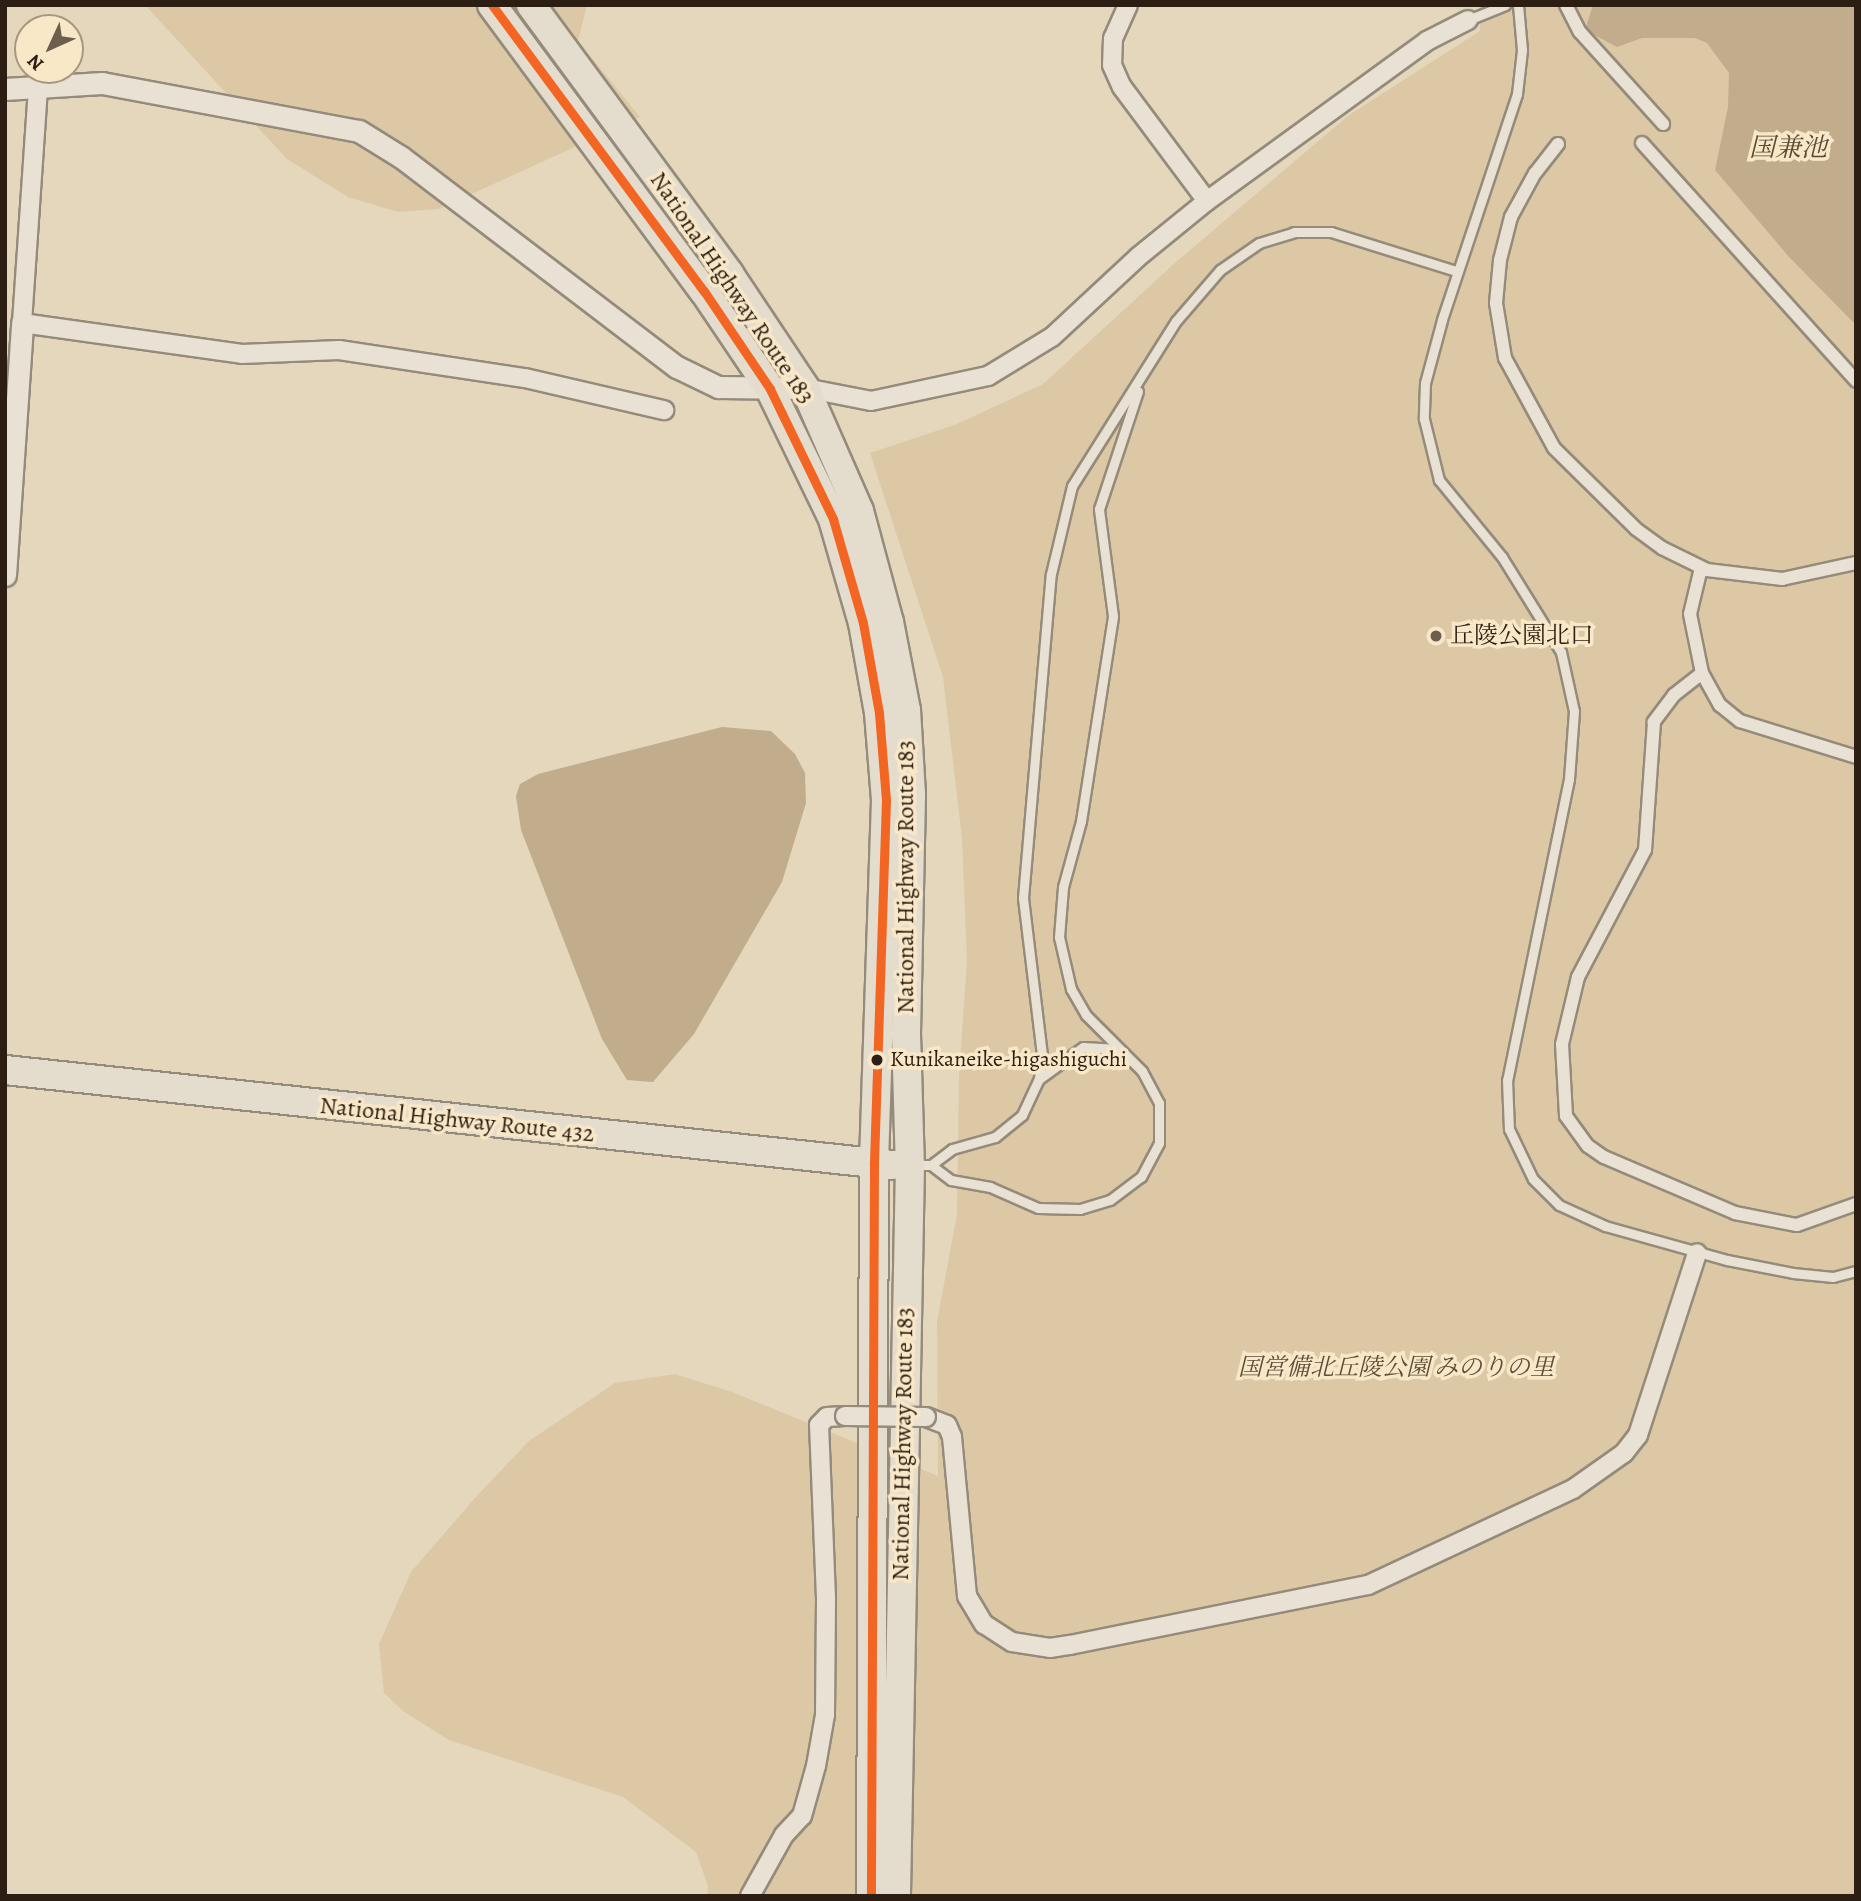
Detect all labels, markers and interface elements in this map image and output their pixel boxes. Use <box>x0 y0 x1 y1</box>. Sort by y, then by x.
north arrow <box>14 14 84 84</box>
text: N <box>21 48 50 77</box>
water label: 国兼池 <box>1749 132 1827 164</box>
street label: National Highway Route 183 <box>644 167 820 409</box>
place label: 丘陵公園北口 <box>1450 622 1594 650</box>
marker: 丘陵公園北口 <box>1428 628 1444 644</box>
street label: National Highway Route 183 <box>892 740 920 1014</box>
place label: Kunikaneike-higashiguchi <box>890 1047 1127 1073</box>
marker: Kunikaneike-higashiguchi <box>870 1053 884 1067</box>
street label: National Highway Route 432 <box>318 1091 596 1149</box>
street label: National Highway Route 183 <box>886 1307 920 1581</box>
park label: 国営備北丘陵公園 みのりの里 <box>1238 1354 1554 1382</box>

